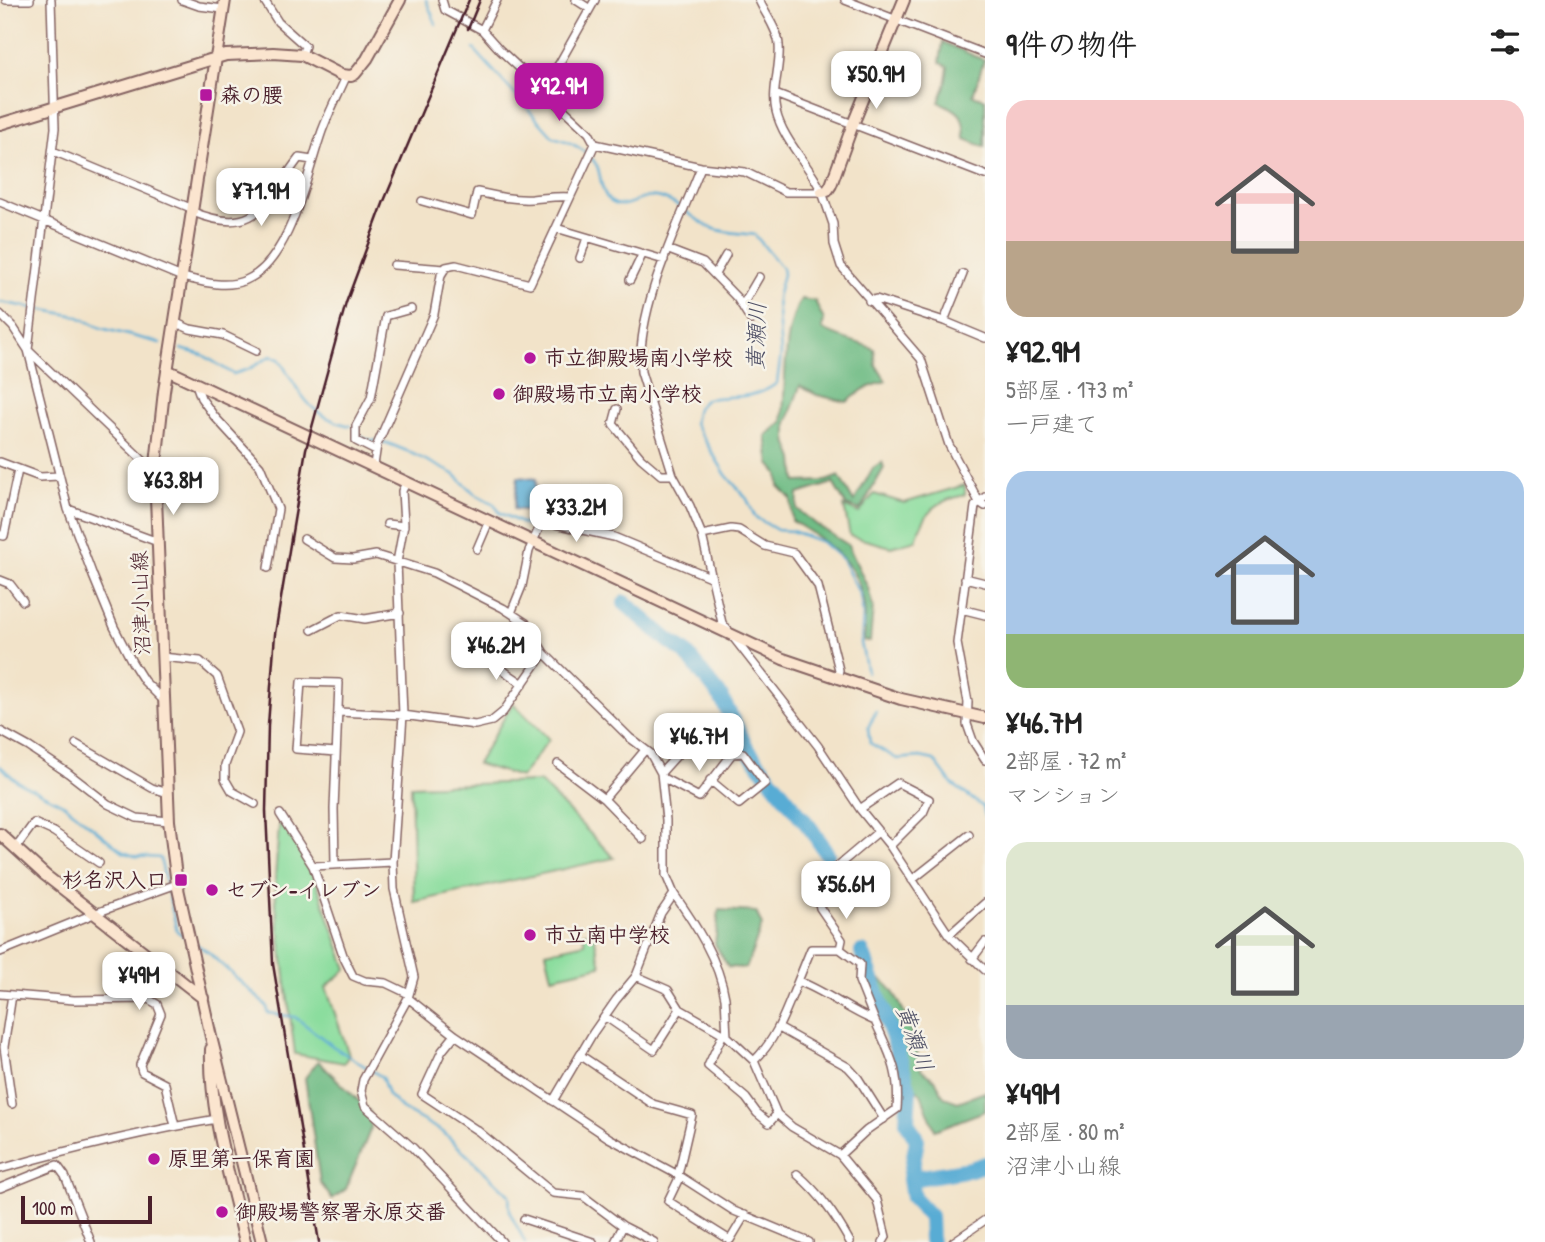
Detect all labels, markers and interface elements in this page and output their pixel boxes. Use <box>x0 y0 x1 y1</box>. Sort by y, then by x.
icon: filters <box>1486 23 1524 61</box>
text: 9件の物件 <box>1006 24 1137 64</box>
pin: ¥50.9M <box>819 52 933 111</box>
text: ¥50.9M <box>847 58 905 89</box>
pin: ¥92.9M <box>502 64 616 123</box>
text: ¥92.9M <box>531 70 587 101</box>
place label: 森の腰 <box>220 80 283 109</box>
marker: 森の腰 <box>198 87 214 103</box>
icon: home <box>1202 146 1328 272</box>
pin: ¥71.9M <box>204 168 318 228</box>
text: ¥71.9M <box>232 175 290 206</box>
water label: 黄瀬川 <box>739 301 772 371</box>
text: ¥92.9M <box>1006 331 1080 371</box>
place label: 市立御殿場南小学校 <box>544 343 733 372</box>
marker: 市立御殿場南小学校 <box>522 350 538 366</box>
text: 5部屋 · 173 m² <box>1006 374 1133 405</box>
place label: 御殿場市立南小学校 <box>513 379 702 408</box>
marker: 御殿場市立南小学校 <box>491 386 507 402</box>
text: 一戸建て <box>1006 408 1098 439</box>
pin: ¥63.8M <box>116 458 230 517</box>
text: ¥63.8M <box>144 464 202 495</box>
pin: ¥33.2M <box>519 484 633 544</box>
text: ¥33.2M <box>546 491 606 522</box>
icon: home <box>1202 517 1328 643</box>
street label: 沼津小山線 <box>124 550 157 656</box>
pin: ¥46.2M <box>439 622 553 682</box>
text: ¥46.2M <box>467 629 525 660</box>
text: ¥46.7M <box>1006 702 1082 742</box>
pin: ¥46.7M <box>642 714 756 773</box>
text: ¥46.7M <box>670 720 728 751</box>
text: 2部屋 · 72 m² <box>1006 745 1126 776</box>
text: マンション <box>1006 779 1120 810</box>
pin: ¥56.6M <box>789 862 903 921</box>
place label: 杉名沢入口 <box>62 865 167 894</box>
text: ¥56.6M <box>817 868 875 899</box>
marker: 杉名沢入口 <box>173 872 189 888</box>
place label: セブン-イレブン <box>226 875 381 904</box>
marker: セブン-イレブン <box>204 882 220 898</box>
icon: home <box>1202 888 1328 1014</box>
place label: 市立南中学校 <box>544 920 670 949</box>
marker: 市立南中学校 <box>522 927 538 943</box>
pin: ¥49M <box>98 953 180 1012</box>
text: ¥49M <box>118 959 160 990</box>
water label: 黄瀬川 <box>890 1000 941 1076</box>
text: ¥49M <box>1006 1073 1060 1113</box>
text: 2部屋 · 80 m² <box>1006 1116 1124 1147</box>
place label: 原里第一保育園 <box>168 1144 315 1173</box>
text: 沼津小山線 <box>1006 1150 1121 1181</box>
marker: 原里第一保育園 <box>146 1151 162 1167</box>
scale bar <box>21 1193 152 1225</box>
text: 100 m <box>32 1195 73 1221</box>
place label: 御殿場警察署永原交番 <box>236 1197 446 1226</box>
marker: 御殿場警察署永原交番 <box>214 1204 230 1220</box>

